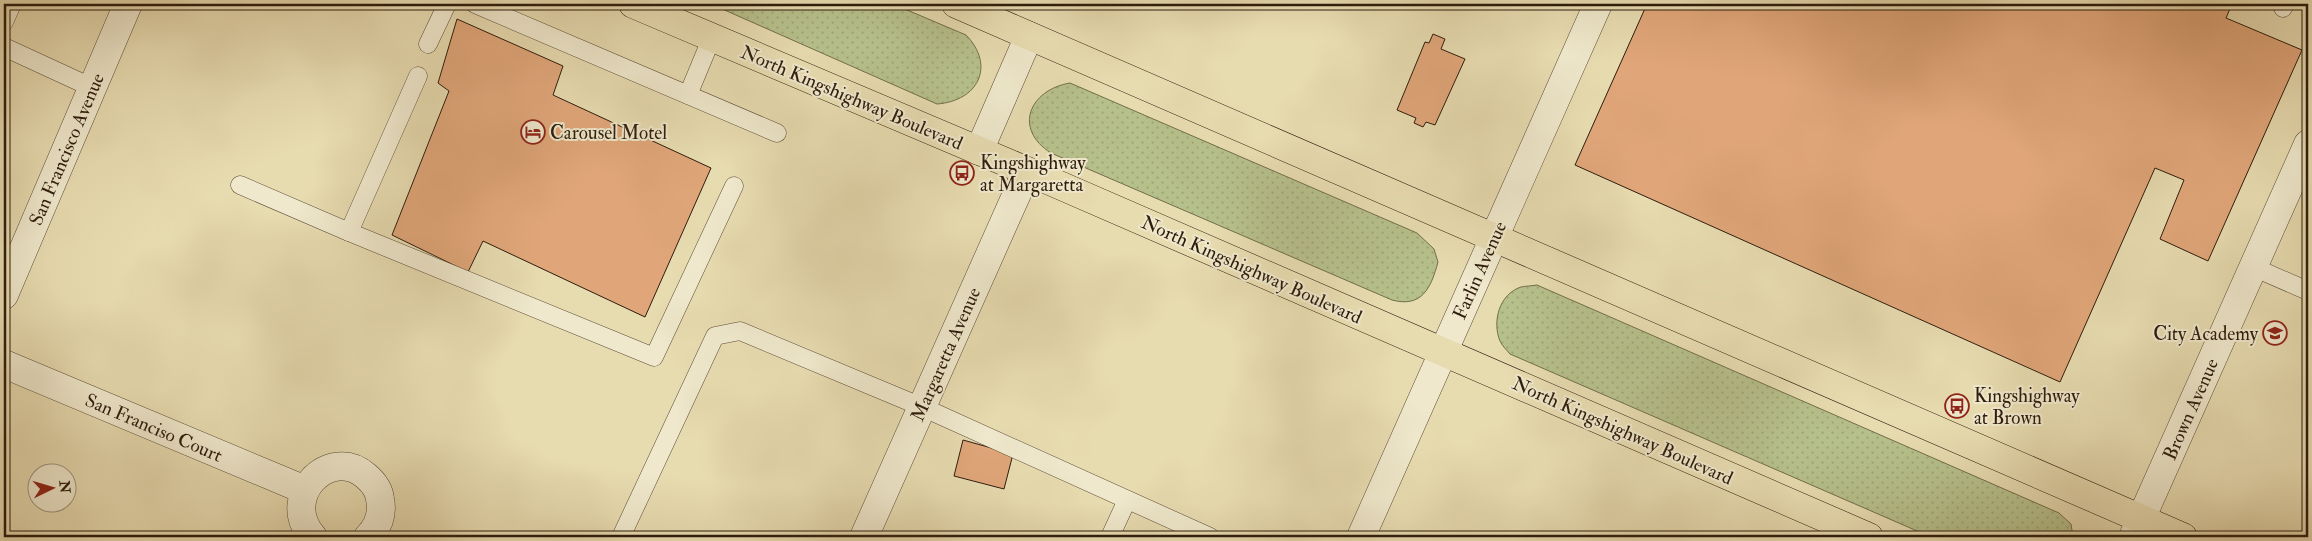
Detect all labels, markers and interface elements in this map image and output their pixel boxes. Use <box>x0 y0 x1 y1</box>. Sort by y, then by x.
street label: North Kingshighway Boulevard <box>737 40 967 156</box>
street label: San Francisco Avenue <box>24 70 110 229</box>
hotel icon: Carousel Motel <box>520 119 546 145</box>
place label: Carousel Motel <box>550 121 667 145</box>
place label: Kingshighway at Margaretta <box>980 151 1086 197</box>
bus stop icon: Kingshighway at Margaretta <box>949 160 975 186</box>
street label: North Kingshighway Boulevard <box>1138 210 1366 330</box>
street label: Farlin Avenue <box>1448 218 1512 323</box>
street label: Margaretta Avenue <box>906 284 986 425</box>
school or university icon: City Academy <box>2262 320 2288 346</box>
place label: City Academy <box>2153 322 2259 346</box>
street label: Brown Avenue <box>2158 355 2224 464</box>
street label: North Kingshighway Boulevard <box>1509 371 1737 491</box>
place label: Kingshighway at Brown <box>1974 384 2080 430</box>
street label: San Franciso Court <box>81 388 226 468</box>
bus stop icon: Kingshighway at Brown <box>1944 393 1970 419</box>
north arrow <box>28 464 78 514</box>
text: N <box>55 479 74 494</box>

